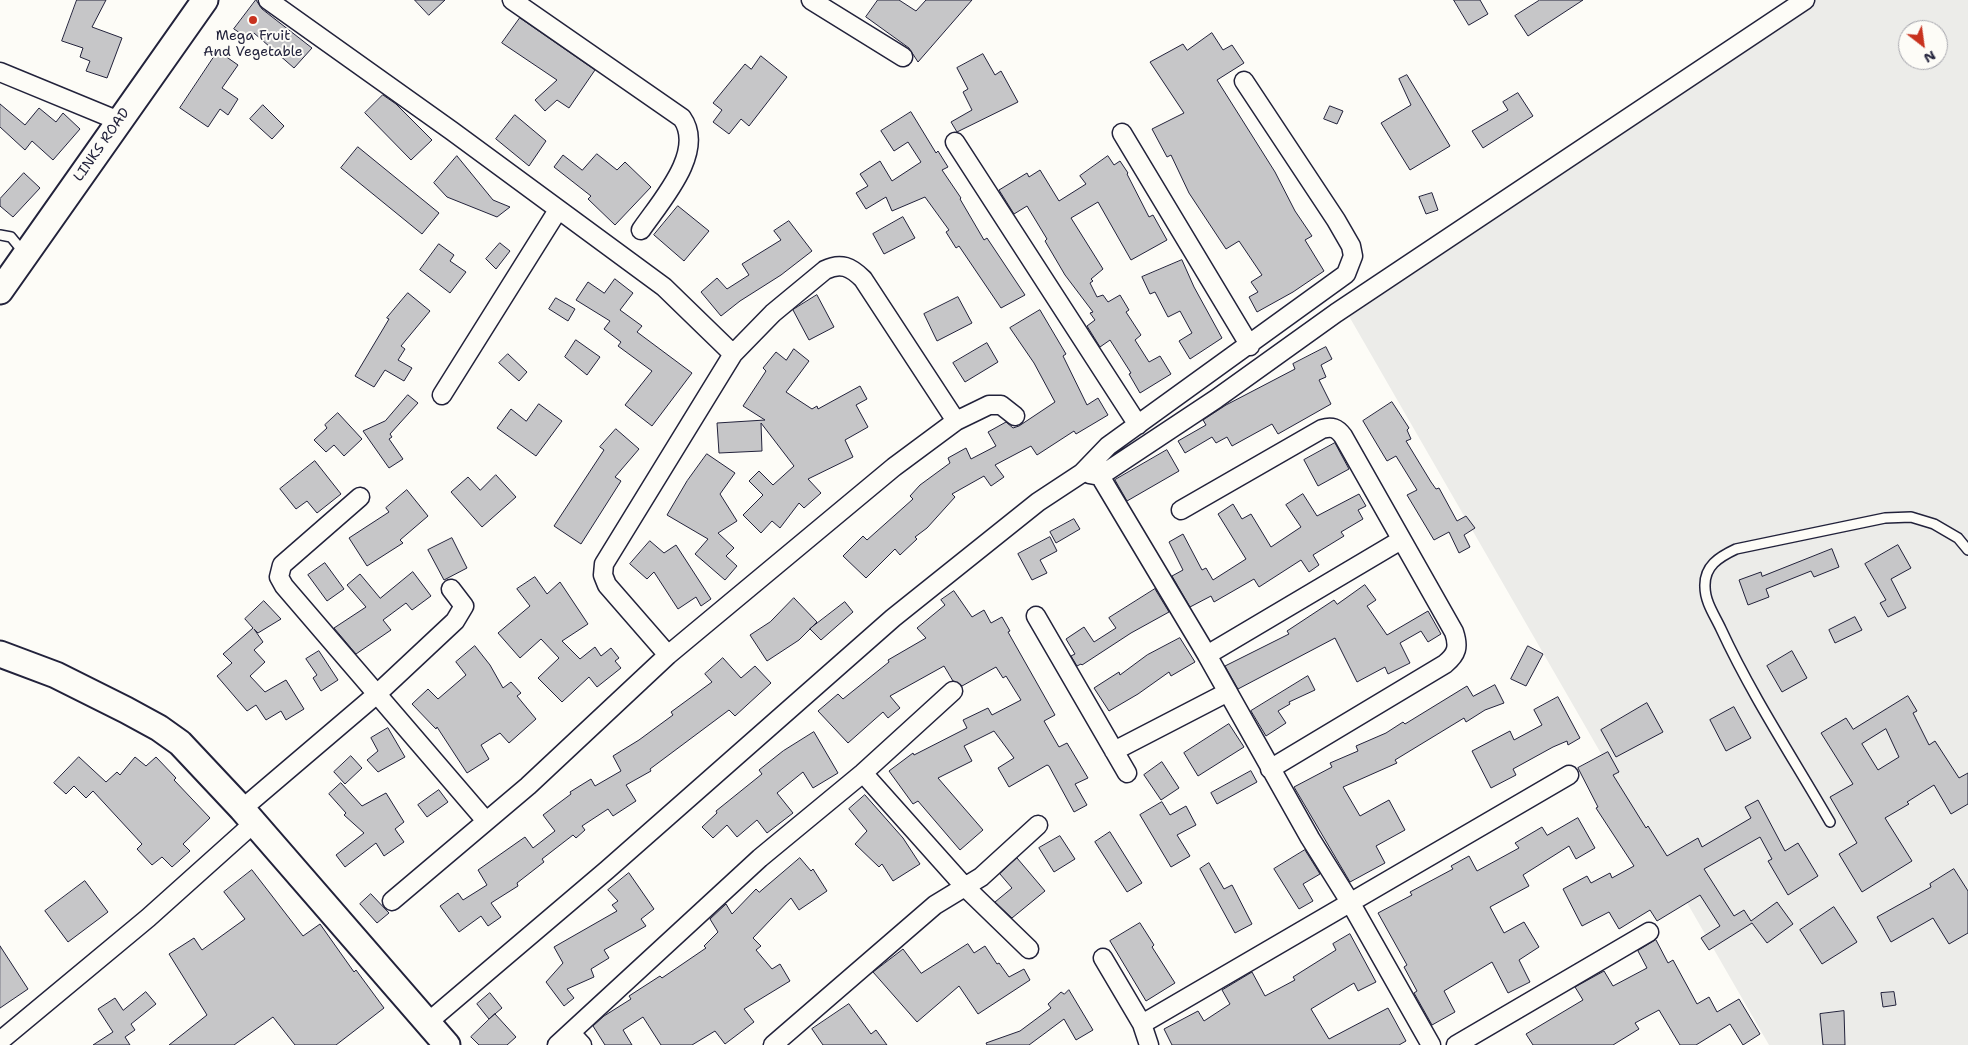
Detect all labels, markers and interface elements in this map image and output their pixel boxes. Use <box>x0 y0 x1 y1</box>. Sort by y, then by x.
marker: Mega Fruit And Vegetable <box>247 14 259 26</box>
north arrow <box>1898 20 1948 70</box>
place label: Mega Fruit And Vegetable <box>203 28 303 60</box>
text: N <box>1921 47 1939 68</box>
street label: LINKS ROAD <box>70 105 134 185</box>

